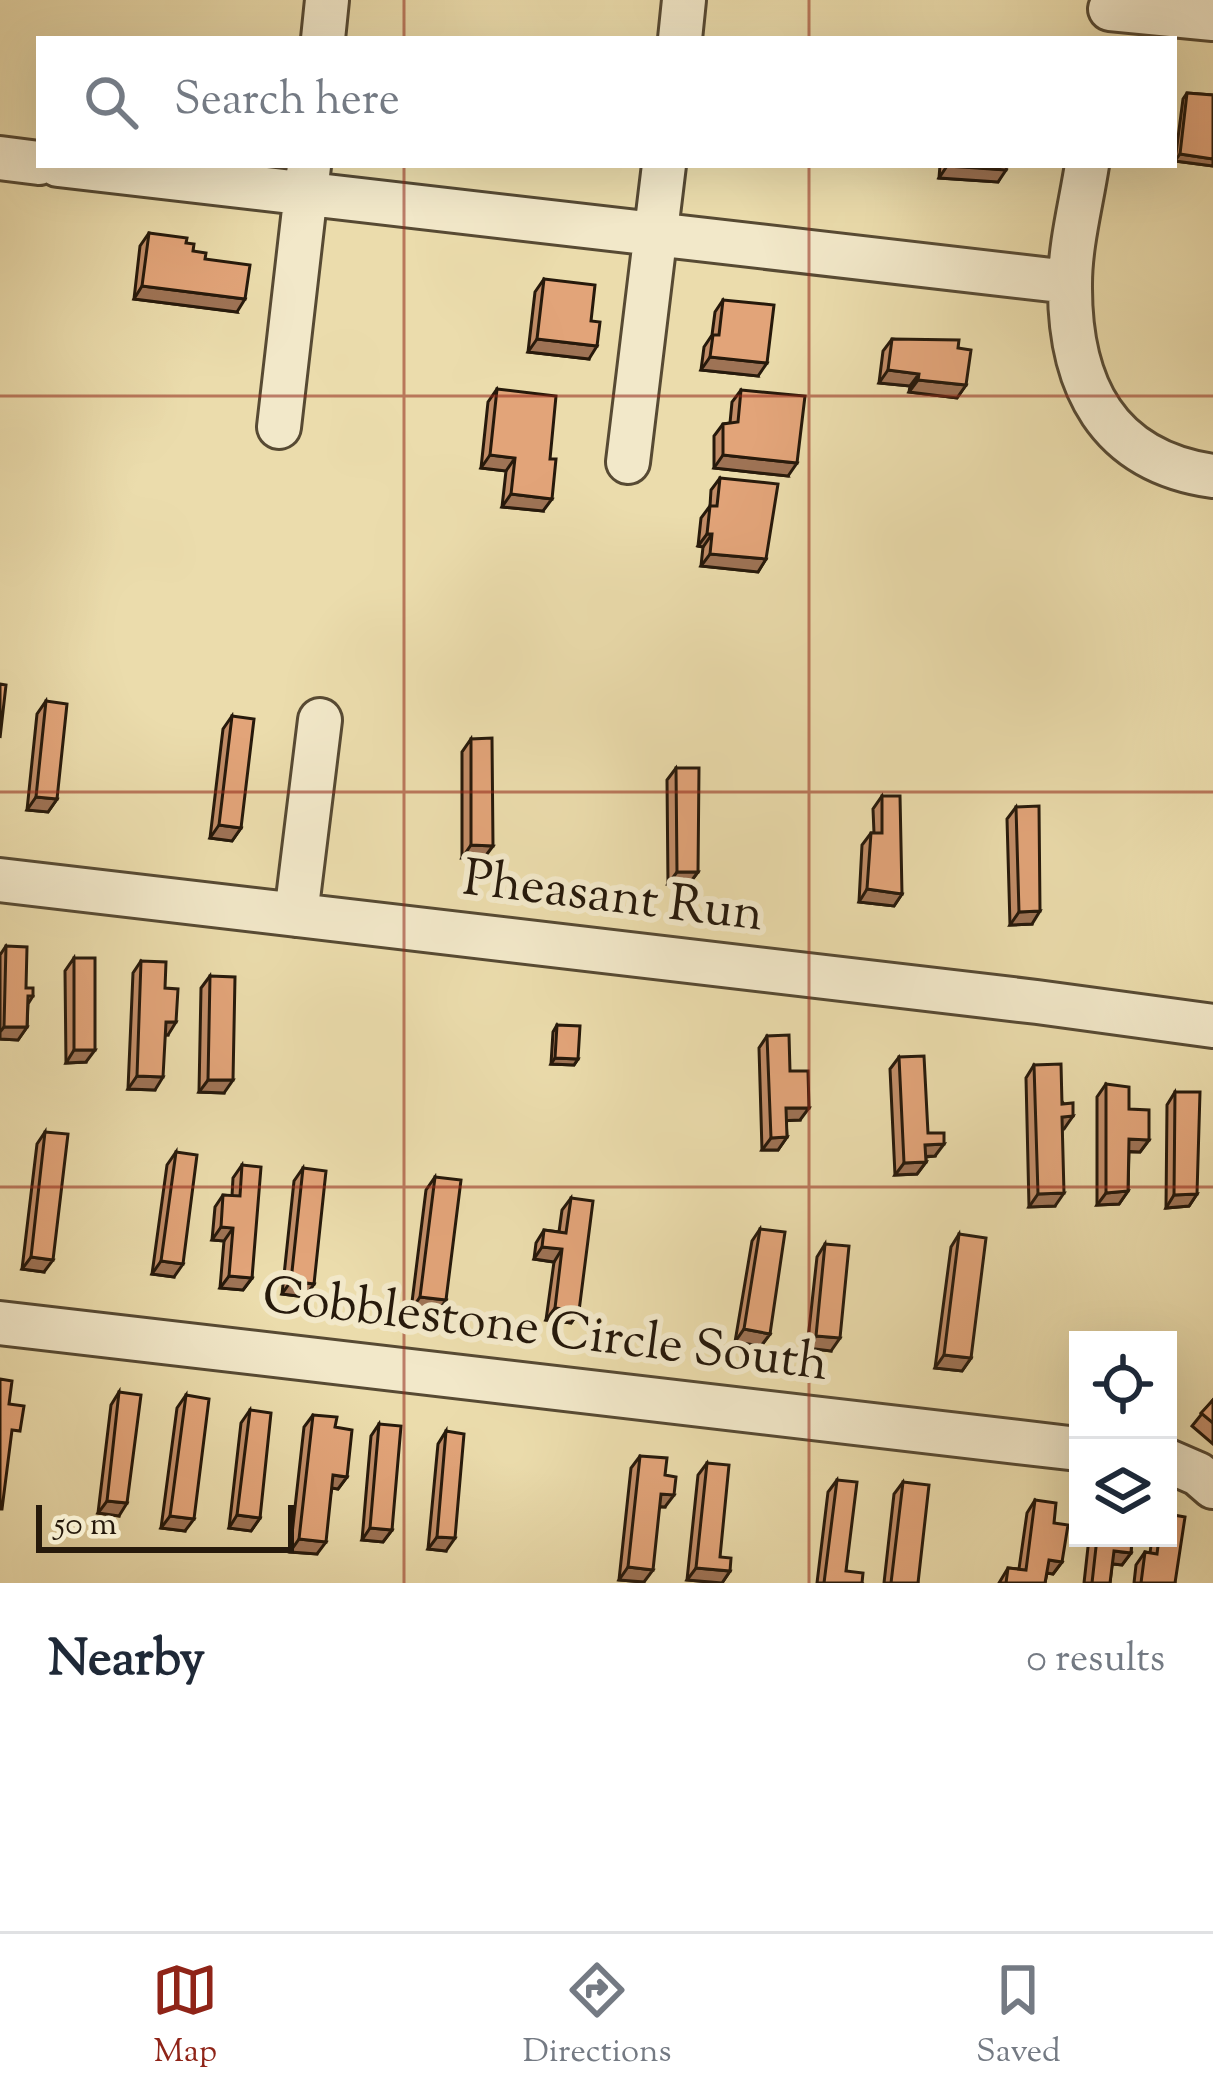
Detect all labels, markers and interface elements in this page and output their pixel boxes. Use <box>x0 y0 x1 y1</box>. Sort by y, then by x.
search box <box>36 36 1177 168</box>
icon: search <box>78 69 144 135</box>
text: Search here <box>174 70 400 135</box>
street label: Pheasant Run <box>459 844 767 954</box>
street label: Cobblestone Circle South <box>258 1261 832 1403</box>
map controls <box>1069 1331 1177 1547</box>
button: locate <box>1069 1331 1177 1439</box>
button: layers <box>1069 1439 1177 1547</box>
scale bar <box>36 1499 294 1552</box>
text: 50 m <box>54 1502 117 1550</box>
text: Nearby <box>48 1625 205 1698</box>
text: 0 results <box>1026 1633 1165 1689</box>
tab: Map <box>152 1957 218 2077</box>
tab: Directions <box>523 1957 672 2077</box>
tab: Saved <box>976 1957 1061 2077</box>

